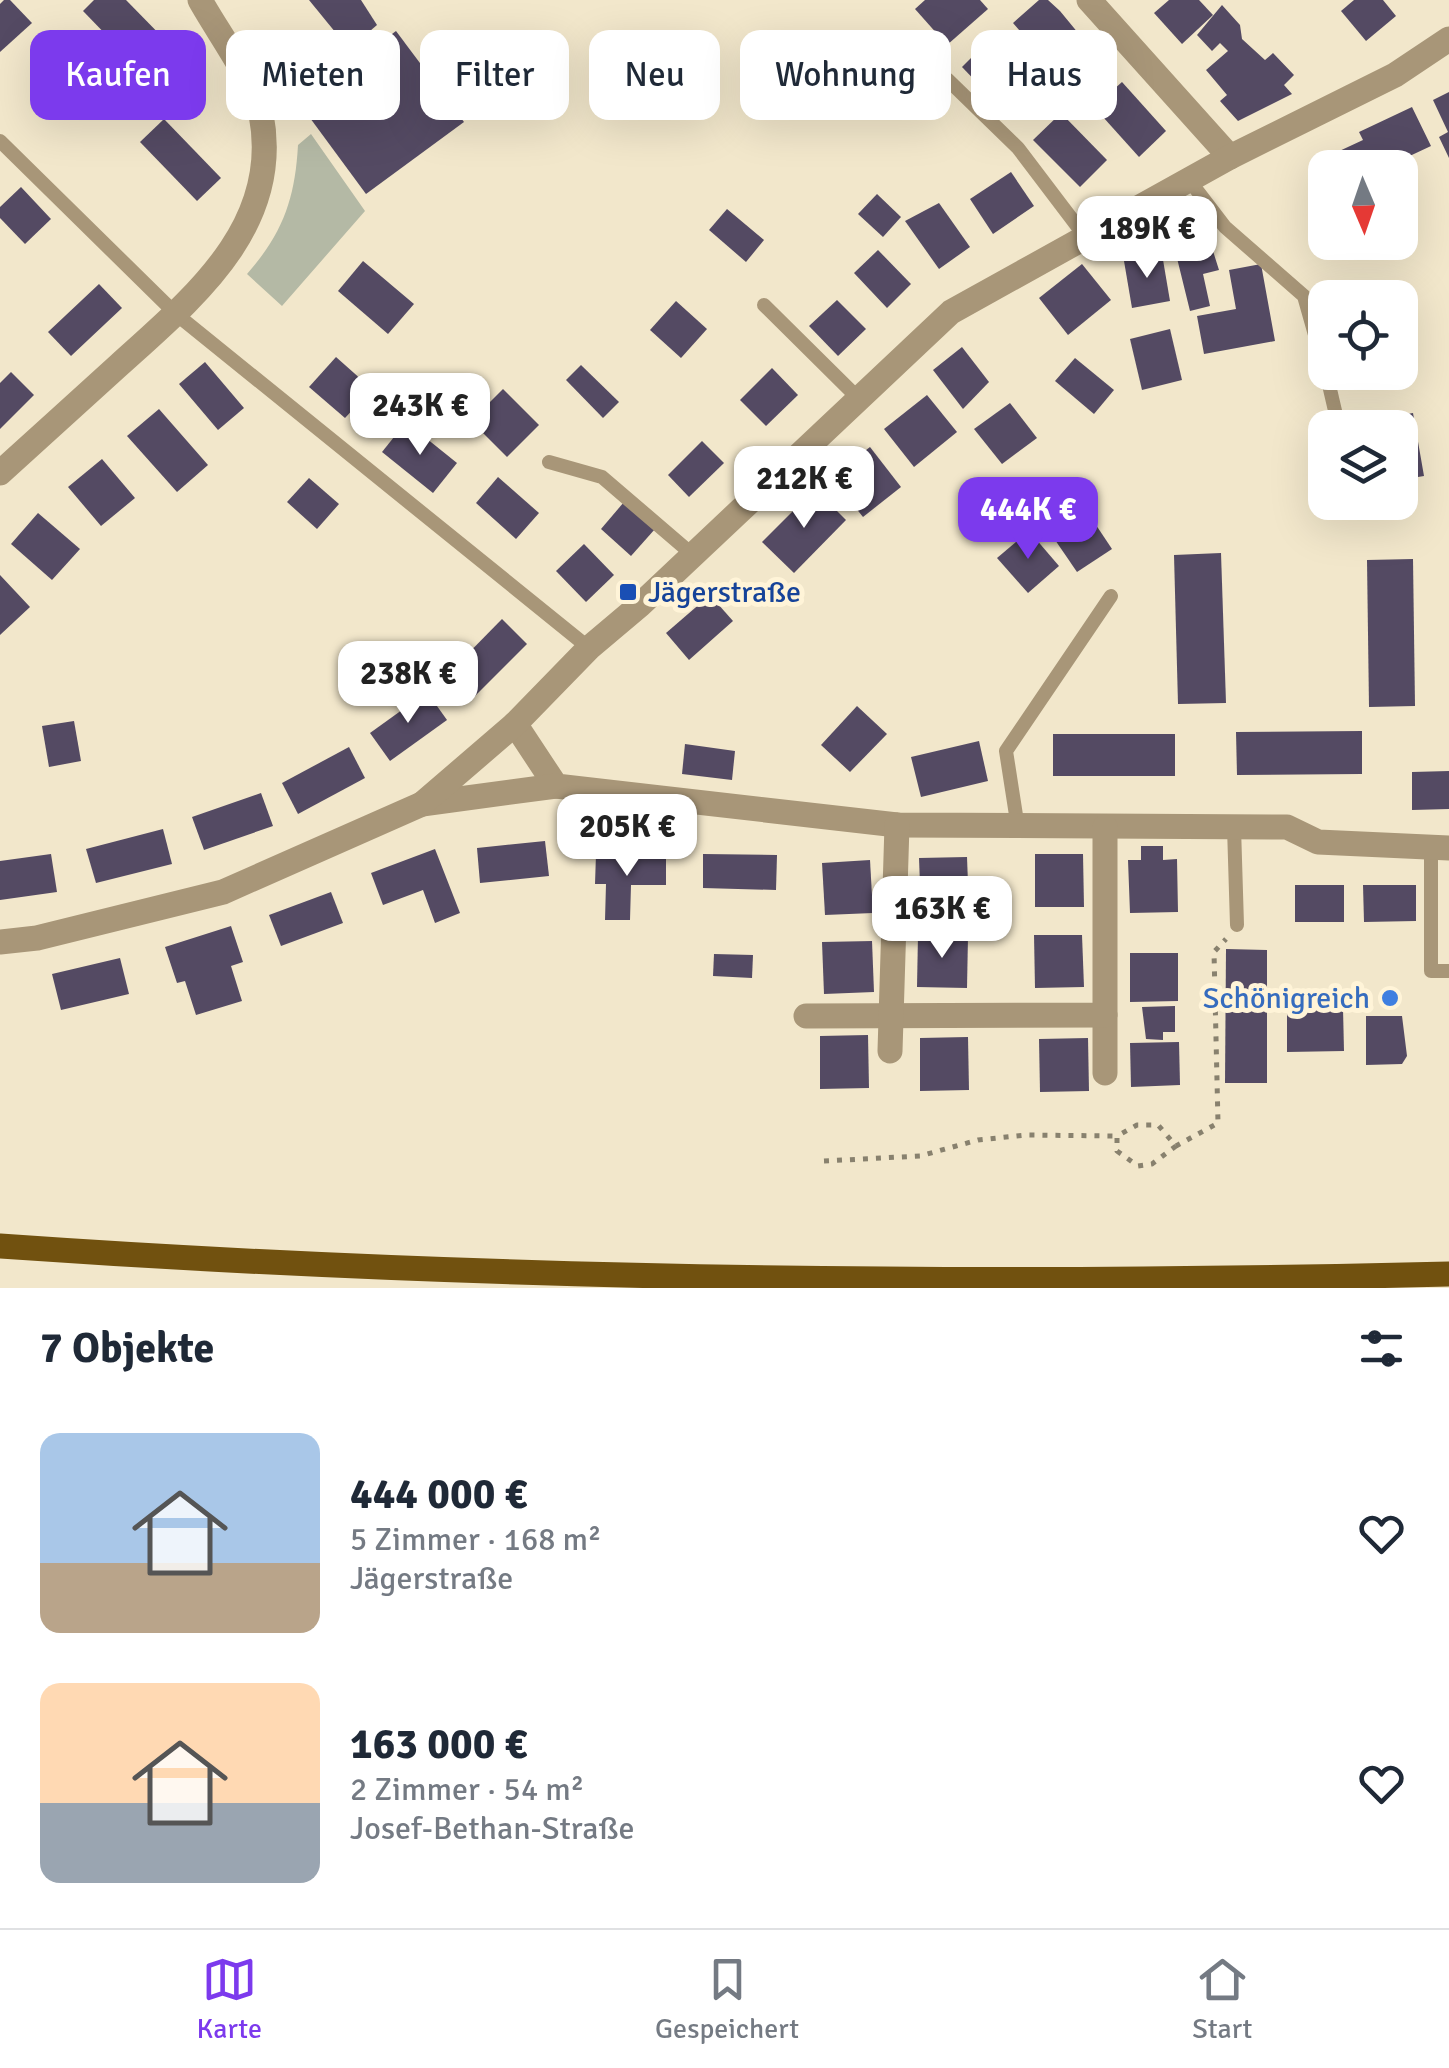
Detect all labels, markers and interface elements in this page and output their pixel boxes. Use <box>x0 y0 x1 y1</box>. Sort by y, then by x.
chip: Kaufen <box>30 30 206 120</box>
chip: Mieten <box>226 30 400 120</box>
chip: Filter <box>420 30 569 120</box>
chip: Neu <box>589 30 720 120</box>
chip: Wohnung <box>740 30 951 120</box>
chip: Haus <box>971 30 1117 120</box>
north arrow <box>1308 150 1418 260</box>
map controls <box>1308 150 1418 520</box>
pin: 189K € <box>1066 196 1228 281</box>
text: 189K € <box>1099 209 1195 248</box>
button: locate <box>1308 280 1418 390</box>
pin: 243K € <box>339 373 501 458</box>
text: 243K € <box>372 386 468 425</box>
button: layers <box>1308 410 1418 520</box>
pin: 212K € <box>723 446 885 531</box>
text: 212K € <box>756 459 852 498</box>
pin: 444K € <box>947 477 1109 562</box>
text: 444K € <box>980 490 1076 529</box>
place label: Jägerstraße <box>648 574 801 611</box>
marker: Jägerstraße <box>617 581 639 603</box>
pin: 238K € <box>327 641 489 726</box>
text: 238K € <box>360 654 456 693</box>
pin: 205K € <box>546 794 708 879</box>
text: 205K € <box>579 807 675 846</box>
pin: 163K € <box>861 876 1023 961</box>
text: 163K € <box>894 889 990 928</box>
place label: Schönigreich <box>1203 980 1370 1017</box>
marker: Schönigreich <box>1379 987 1401 1009</box>
icon: filters <box>1354 1321 1409 1376</box>
text: 7 Objekte <box>40 1323 214 1374</box>
text: 444 000 € <box>350 1469 527 1520</box>
icon: home <box>120 1473 240 1593</box>
icon: heart <box>1354 1506 1409 1561</box>
text: 5 Zimmer · 168 m² <box>350 1520 601 1559</box>
text: Jägerstraße <box>350 1559 513 1598</box>
text: 163 000 € <box>350 1719 527 1770</box>
icon: home <box>120 1723 240 1843</box>
icon: heart <box>1354 1756 1409 1811</box>
text: 2 Zimmer · 54 m² <box>350 1770 584 1809</box>
text: Josef-Bethan-Straße <box>350 1809 635 1848</box>
tab: Karte <box>197 1952 262 2046</box>
tab: Gespeichert <box>655 1952 799 2046</box>
tab: Start <box>1192 1952 1252 2046</box>

